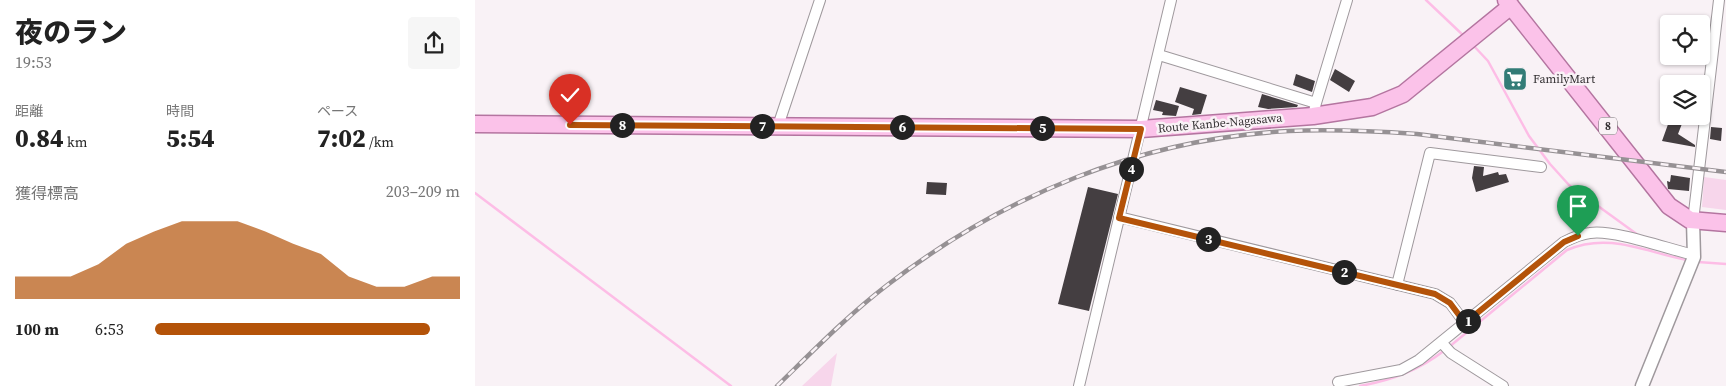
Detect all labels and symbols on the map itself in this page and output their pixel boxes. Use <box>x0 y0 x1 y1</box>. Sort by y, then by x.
supermarket icon: FamilyMart <box>1502 66 1528 92</box>
place label: FamilyMart <box>1533 71 1595 87</box>
pin <box>549 74 591 125</box>
street label: Route Kanbe-Nagasawa <box>1157 110 1284 136</box>
pin: 8 <box>609 112 635 138</box>
pin: 7 <box>749 114 775 138</box>
pin: 6 <box>889 114 915 140</box>
pin: 5 <box>1029 116 1055 140</box>
road number: 8 <box>1599 118 1617 134</box>
pin: 4 <box>1119 156 1143 182</box>
pin <box>1557 185 1599 236</box>
pin: 3 <box>1195 226 1221 252</box>
pin: 2 <box>1331 260 1357 284</box>
pin: 1 <box>1455 308 1481 334</box>

